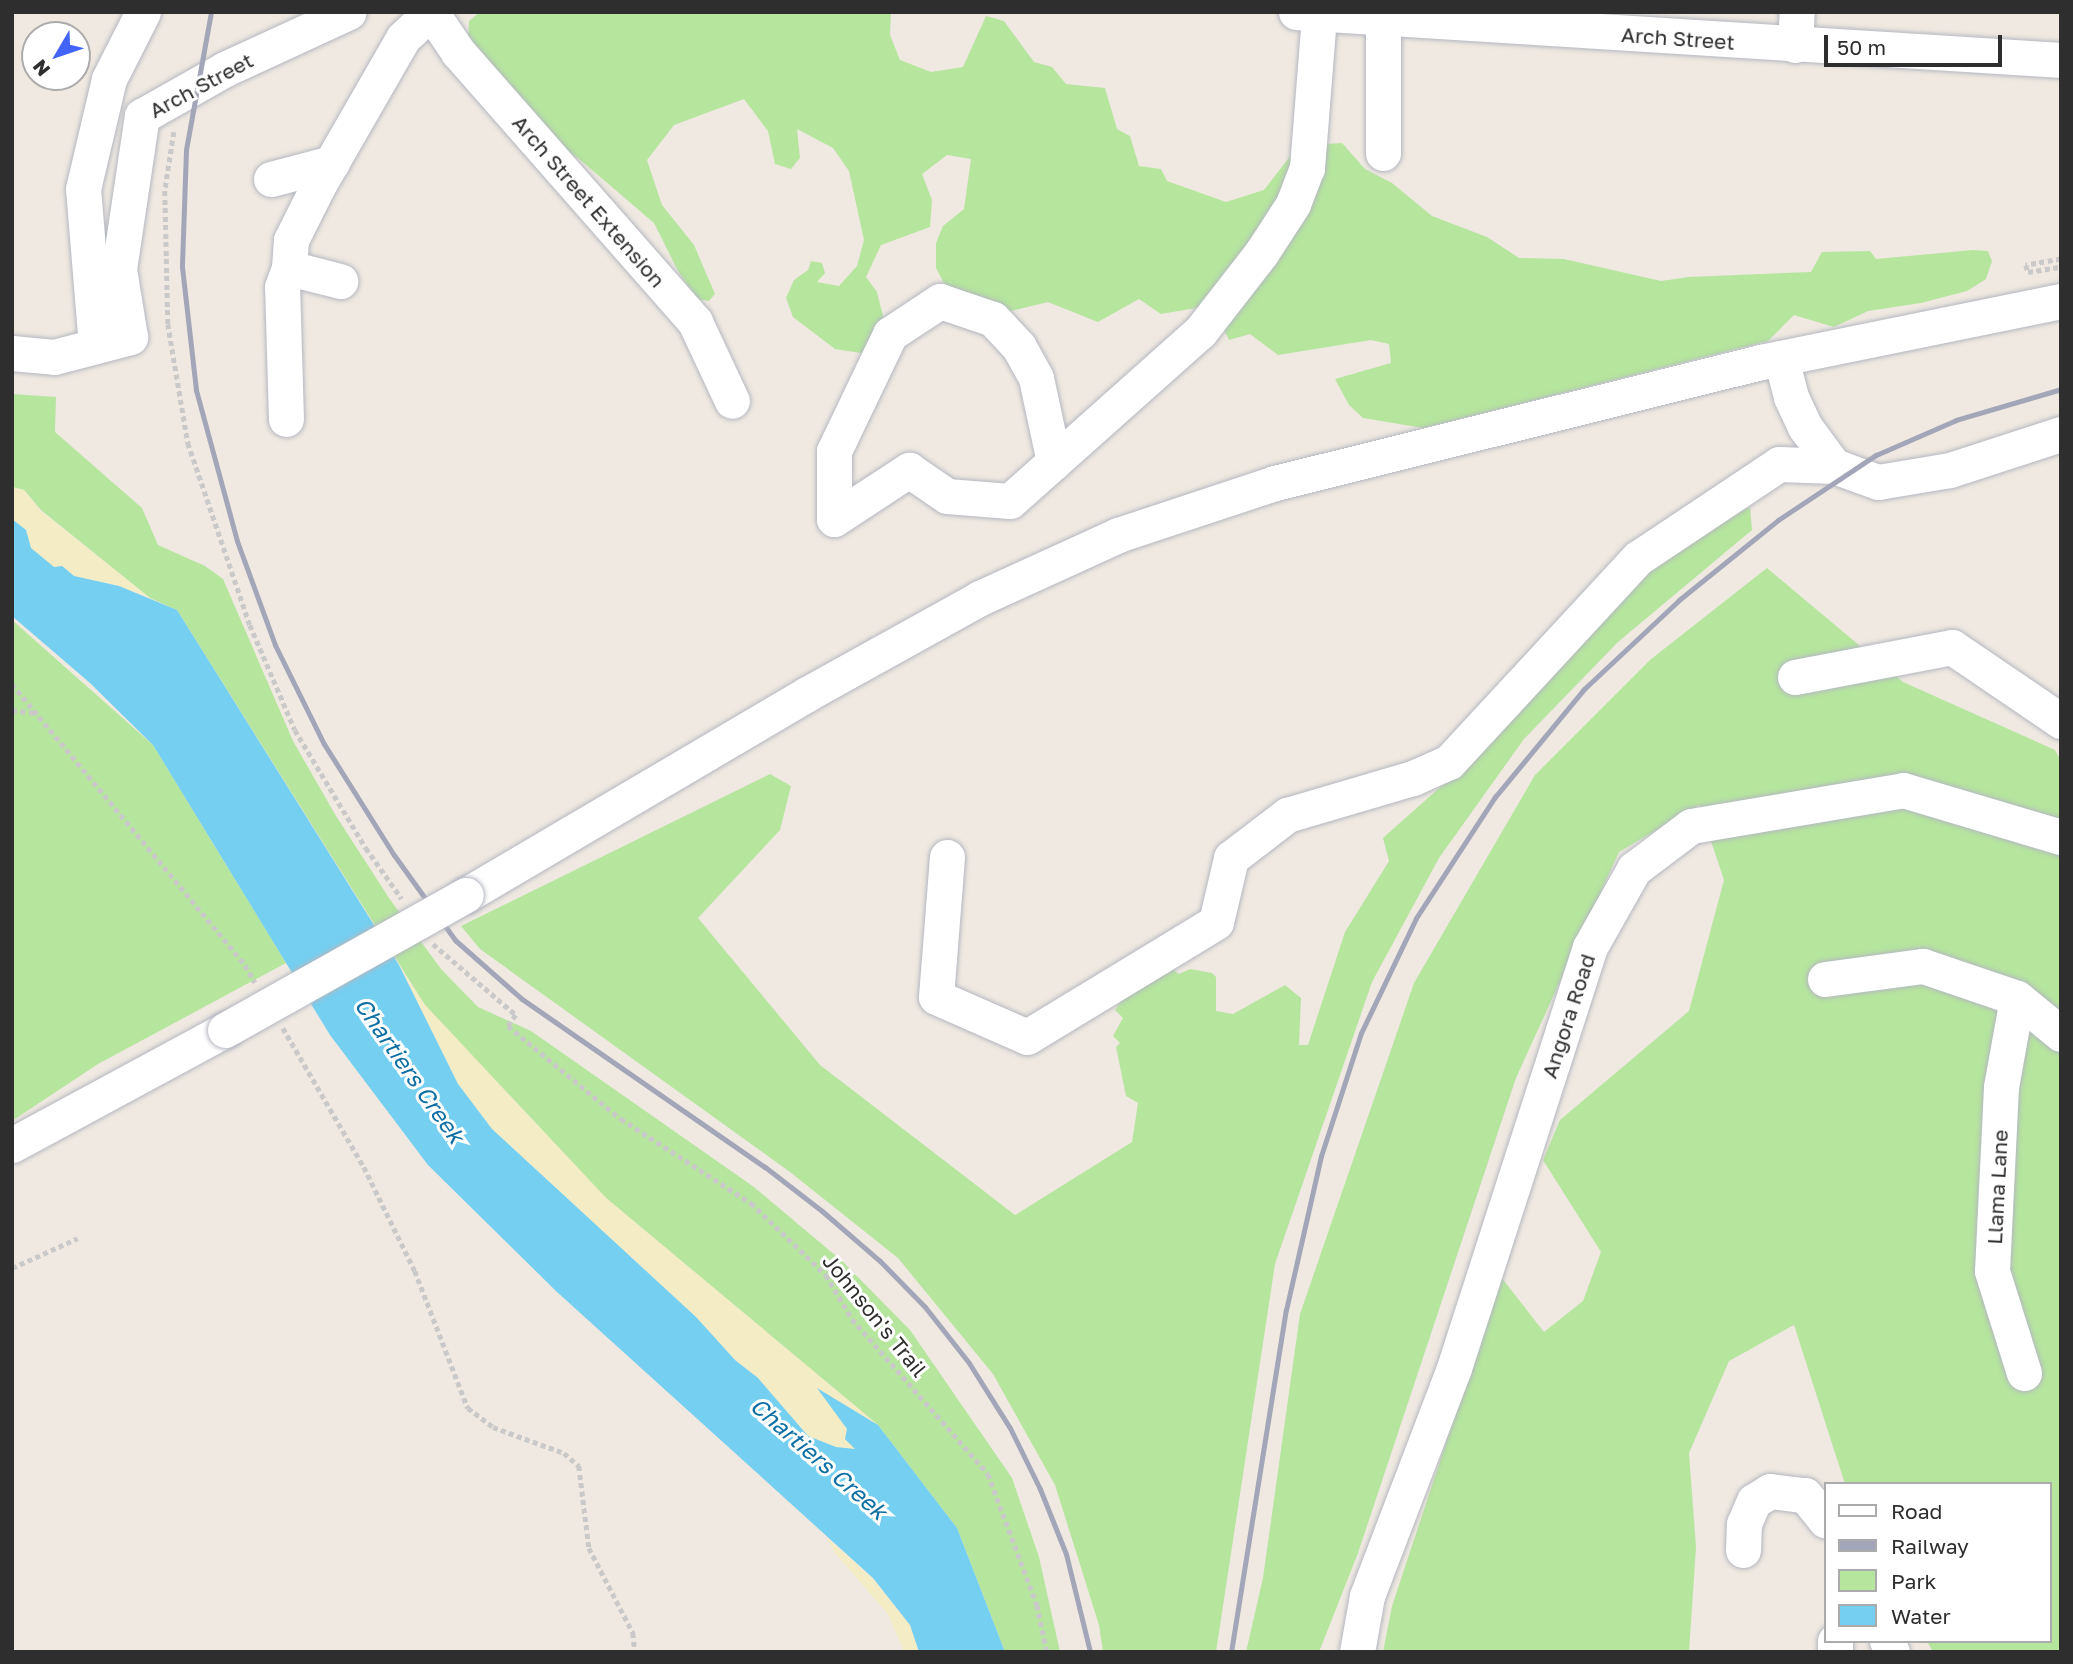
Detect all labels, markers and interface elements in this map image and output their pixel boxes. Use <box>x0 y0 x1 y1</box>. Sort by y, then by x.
north arrow <box>21 21 91 91</box>
street label: Arch Street <box>1620 21 1736 55</box>
scale bar <box>1828 21 2007 65</box>
text: 50 m <box>1837 34 1886 60</box>
street label: Arch Street <box>145 47 257 123</box>
text: N <box>27 55 54 81</box>
street label: Arch Street Extension <box>507 110 671 292</box>
street label: Angora Road <box>1536 951 1600 1081</box>
water label: Chartiers Creek <box>349 992 471 1148</box>
street label: Llama Lane <box>1981 1129 2013 1245</box>
street label: Johnson's Trail <box>818 1248 932 1382</box>
water label: Chartiers Creek <box>745 1391 893 1525</box>
legend <box>1825 1482 2052 1643</box>
text: Road <box>1891 1498 1942 1524</box>
text: Railway <box>1891 1533 1969 1559</box>
text: Park <box>1891 1568 1936 1594</box>
text: Water <box>1891 1603 1951 1629</box>

